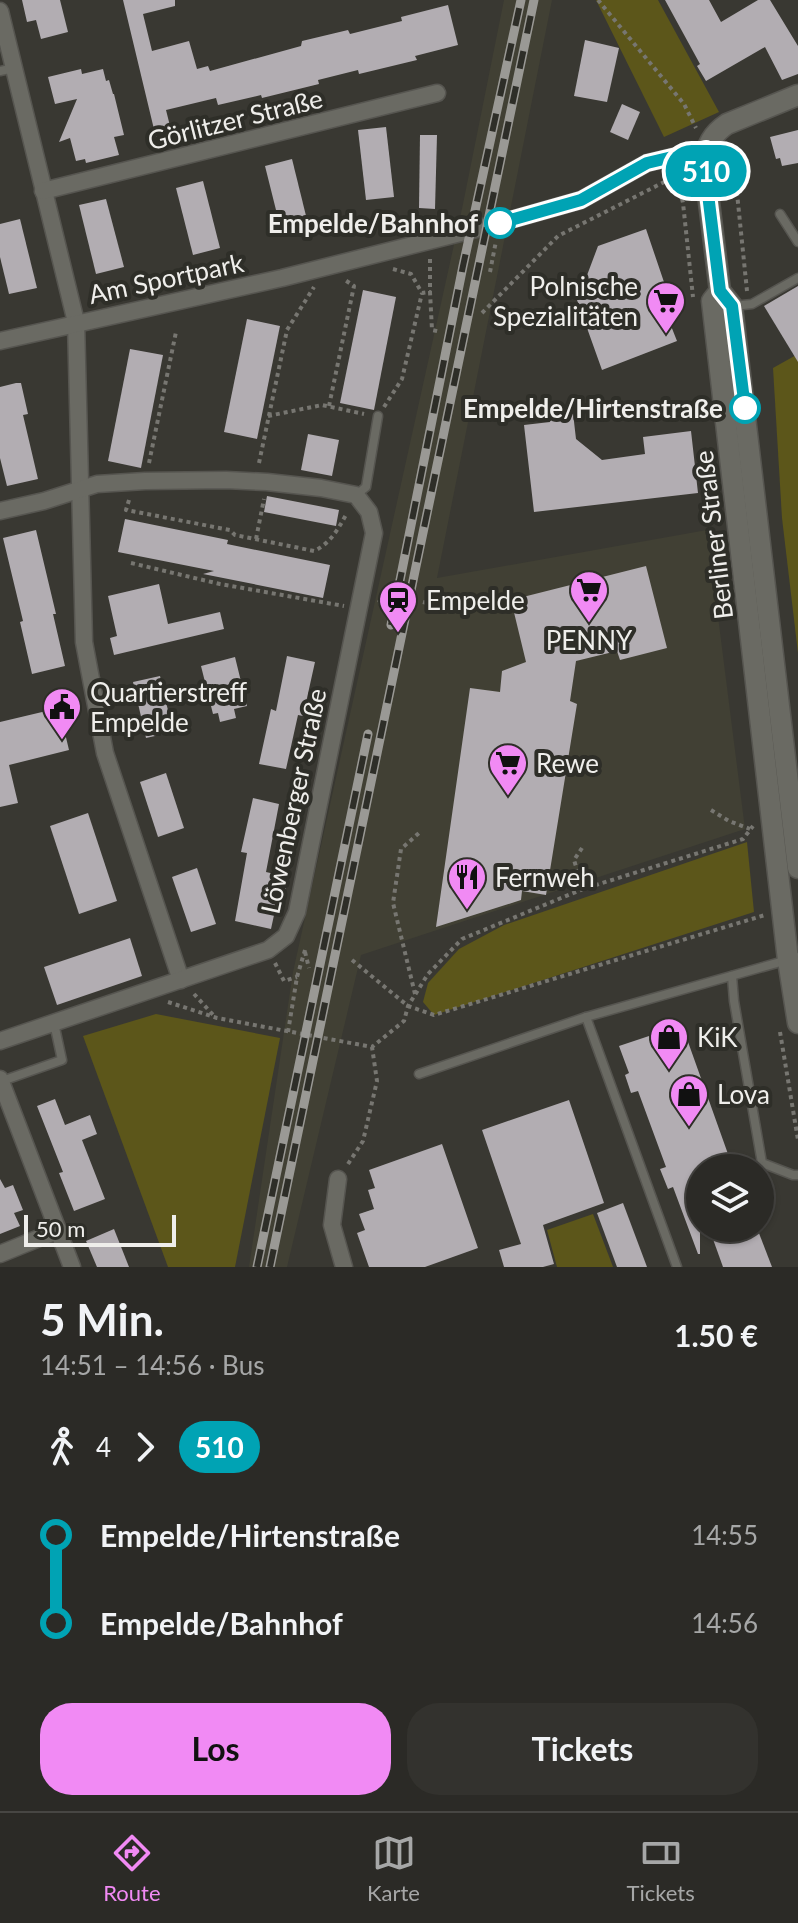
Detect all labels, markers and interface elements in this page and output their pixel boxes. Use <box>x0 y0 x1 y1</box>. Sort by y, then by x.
street label: Görlitzer Straße <box>144 82 326 156</box>
line badge: 510 <box>660 145 752 197</box>
text: 510 <box>682 154 730 188</box>
place label: Empelde/Bahnhof <box>268 207 479 239</box>
marker: Empelde/Bahnhof <box>485 208 515 238</box>
street label: Am Sportpark <box>86 246 247 310</box>
place label: Polnische Spezialitäten <box>493 270 638 332</box>
supermarket icon: Polnische Spezialitäten <box>645 280 687 335</box>
place label: Empelde/Hirtenstraße <box>463 392 723 424</box>
marker: Empelde/Hirtenstraße <box>730 393 760 423</box>
street label: Berliner Straße <box>687 449 739 621</box>
supermarket icon: PENNY <box>568 569 610 624</box>
station icon: Empelde <box>377 579 419 634</box>
place label: Empelde <box>426 584 525 616</box>
place label: PENNY <box>546 624 633 656</box>
place label: Quartierstreff Empelde <box>90 676 248 738</box>
public building icon: Quartierstreff Empelde <box>41 686 83 741</box>
street label: Löwenberger Straße <box>254 686 332 916</box>
supermarket icon: Rewe <box>487 742 529 797</box>
place label: Rewe <box>536 747 599 779</box>
restaurant icon: Fernweh <box>446 856 488 911</box>
place label: Fernweh <box>495 861 595 893</box>
shop icon: KiK <box>648 1016 690 1071</box>
place label: KiK <box>697 1021 738 1053</box>
shop icon: Lova <box>668 1073 710 1128</box>
place label: Lova <box>717 1078 770 1110</box>
map controls <box>686 1154 774 1242</box>
button: layers <box>686 1154 774 1242</box>
scale bar <box>24 1211 176 1247</box>
text: 50 m <box>36 1215 85 1242</box>
text: 5 Min. <box>40 1293 164 1345</box>
text: 1.50 € <box>674 1317 758 1353</box>
text: 14:51 – 14:56 · Bus <box>40 1349 264 1381</box>
icon: walk <box>40 1425 84 1469</box>
icon: forward <box>123 1425 167 1469</box>
text: 510 <box>195 1430 244 1464</box>
text: 4 <box>96 1431 111 1463</box>
text: Empelde/Hirtenstraße <box>100 1517 400 1553</box>
text: 14:55 <box>691 1519 758 1551</box>
text: Empelde/Bahnhof <box>100 1605 343 1641</box>
text: 14:56 <box>691 1607 758 1639</box>
button: Los <box>40 1703 391 1795</box>
button: Tickets <box>407 1703 758 1795</box>
tab: Route <box>103 1831 161 1906</box>
tab: Karte <box>367 1831 420 1906</box>
tab: Tickets <box>627 1831 695 1906</box>

